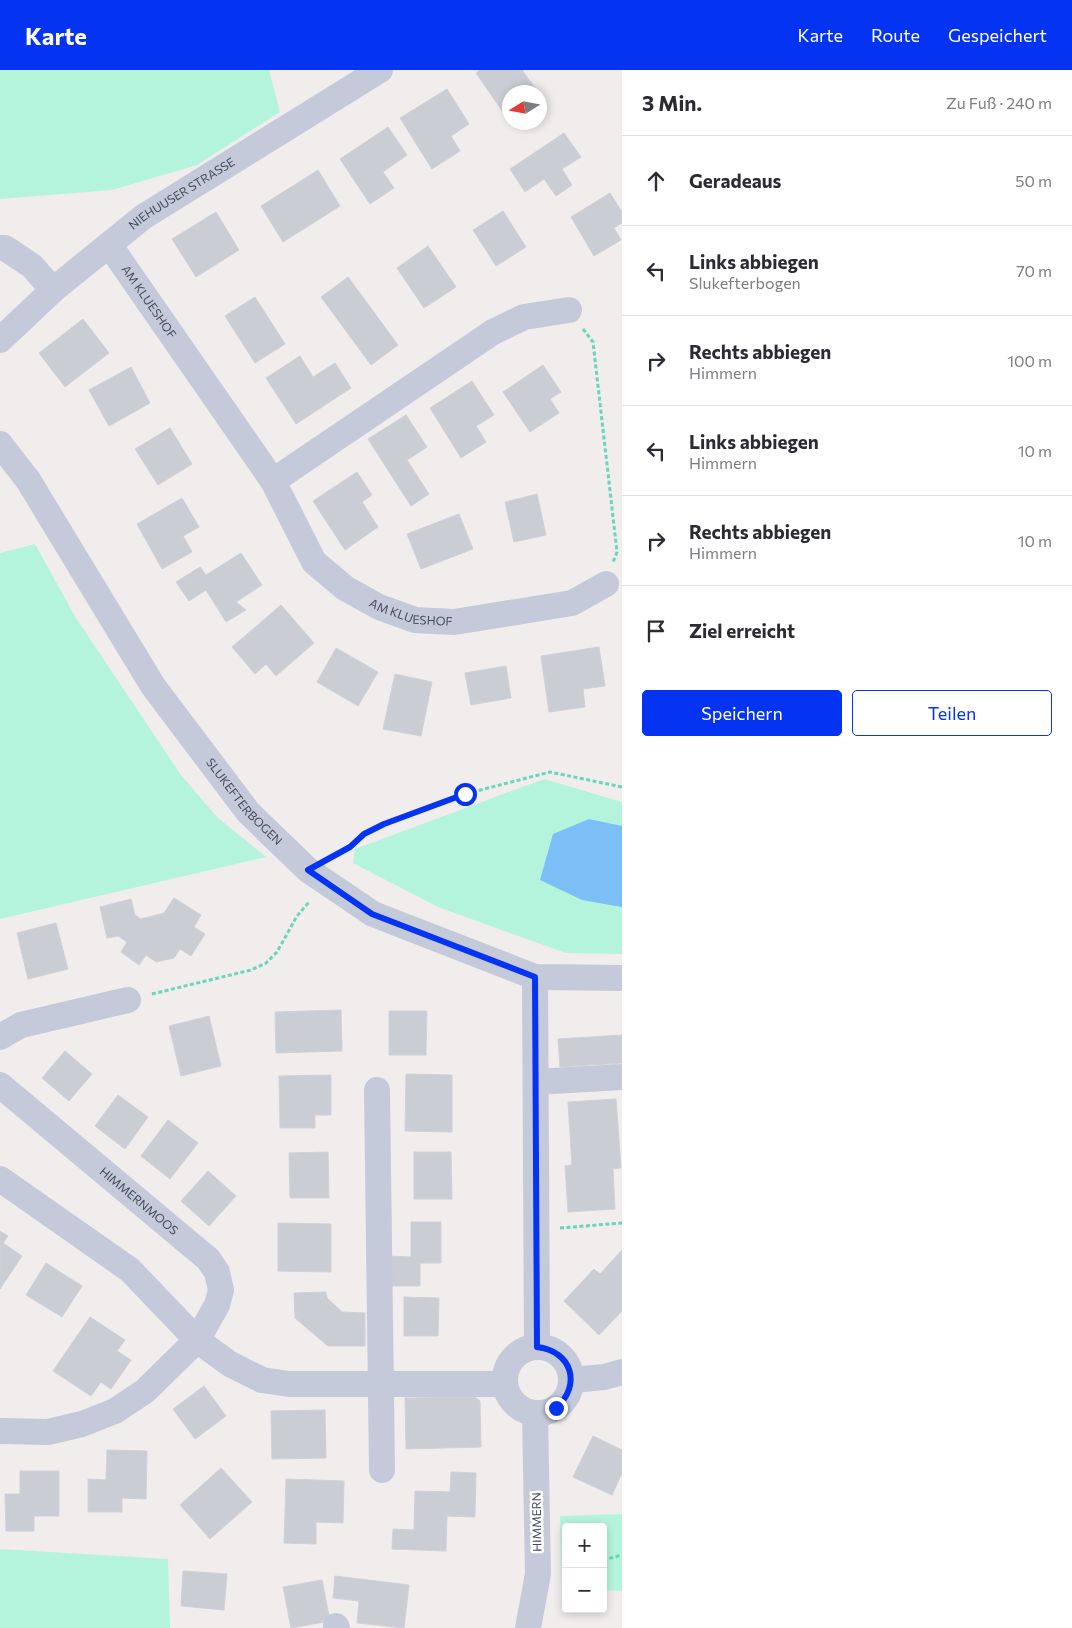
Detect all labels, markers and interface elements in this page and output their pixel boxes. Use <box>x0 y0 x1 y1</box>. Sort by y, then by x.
text: Karte <box>25 21 87 50</box>
text: Karte <box>798 24 843 46</box>
text: Route <box>871 24 920 46</box>
text: Gespeichert <box>948 24 1047 46</box>
north arrow <box>502 85 547 130</box>
text: 3 Min. <box>642 90 702 115</box>
text: Zu Fuß · 240 m <box>946 93 1052 112</box>
street label: NIEHUUSER STRASSE <box>125 154 237 232</box>
icon: ahead <box>642 167 670 195</box>
text: Geradeaus <box>689 169 781 192</box>
text: 50 m <box>1015 171 1052 190</box>
text: Links abbiegen <box>689 250 819 273</box>
icon: left <box>642 257 670 285</box>
text: 70 m <box>1016 261 1052 280</box>
street label: AM KLUESHOF <box>119 262 180 341</box>
text: Slukefterbogen <box>689 273 801 292</box>
text: Rechts abbiegen <box>689 340 831 363</box>
icon: right <box>642 347 670 375</box>
text: 100 m <box>1007 351 1052 370</box>
text: Himmern <box>689 363 757 382</box>
text: Links abbiegen <box>689 430 819 453</box>
icon: left <box>642 437 670 465</box>
text: 10 m <box>1018 441 1052 460</box>
text: Himmern <box>689 453 757 472</box>
text: Rechts abbiegen <box>689 520 831 543</box>
icon: right <box>642 527 670 555</box>
text: 10 m <box>1018 531 1052 550</box>
text: Himmern <box>689 543 757 562</box>
street label: AM KLUESHOF <box>367 595 453 628</box>
icon: arrive <box>642 617 670 645</box>
text: Ziel erreicht <box>689 619 795 642</box>
button: Speichern <box>642 690 842 736</box>
button: Teilen <box>852 690 1052 736</box>
street label: SLUKEFTERBOGEN <box>204 755 286 847</box>
route start <box>454 783 477 806</box>
street label: HIMMERNMOOS <box>98 1164 181 1237</box>
route end <box>545 1397 568 1420</box>
street label: HIMMERN <box>528 1492 544 1552</box>
map controls <box>562 1523 607 1613</box>
button: + <box>562 1523 607 1568</box>
button: − <box>562 1568 607 1613</box>

